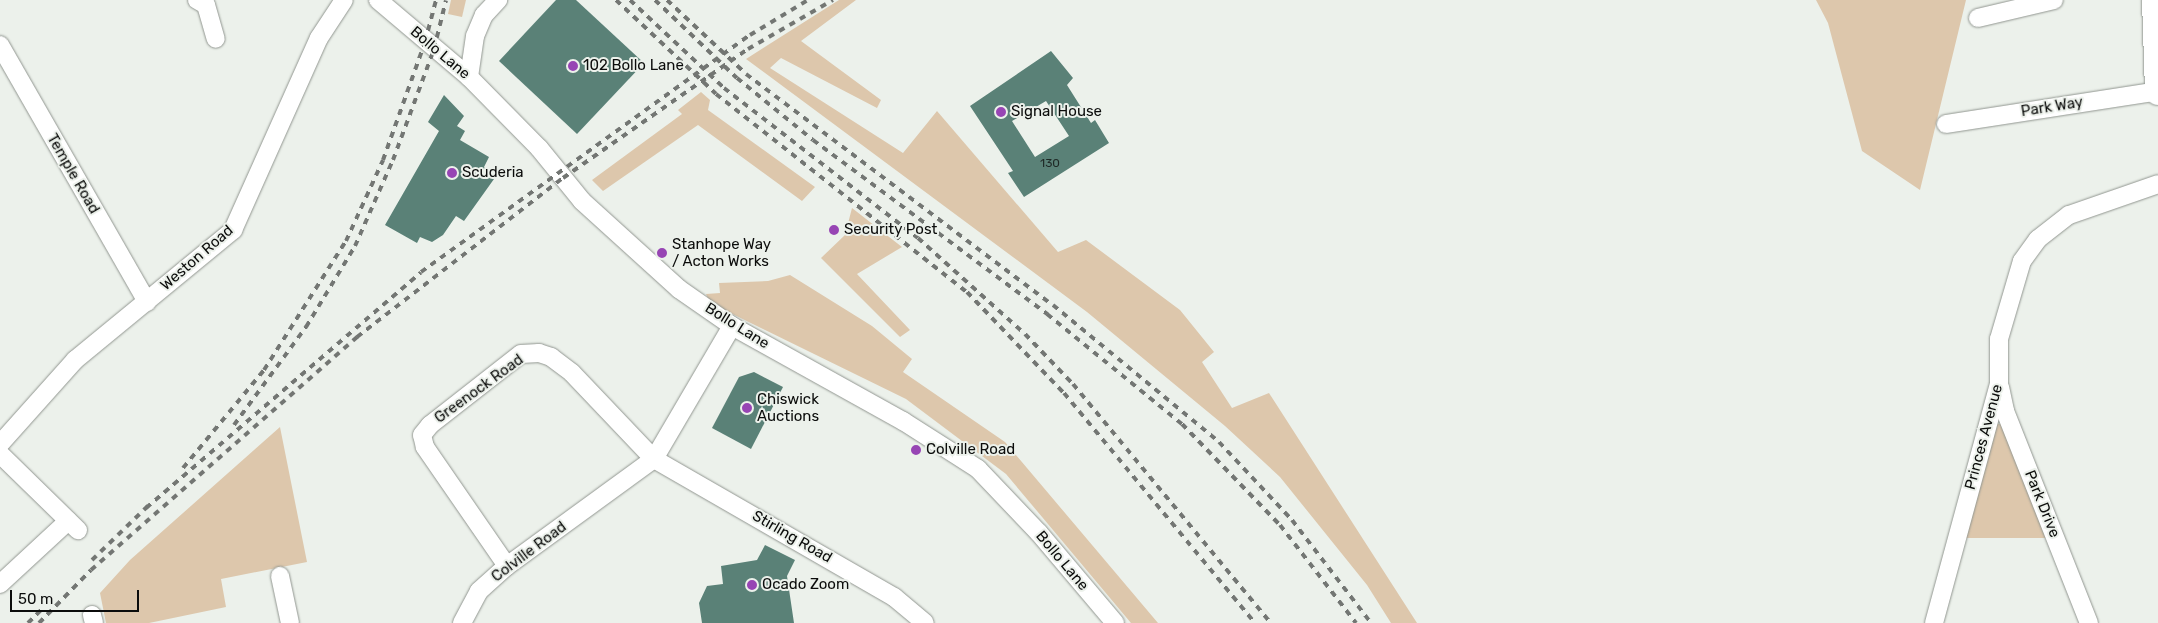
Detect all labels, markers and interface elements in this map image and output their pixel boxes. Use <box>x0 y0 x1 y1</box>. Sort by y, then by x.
street label: Bollo Lane <box>406 23 474 83</box>
place label: 102 Bollo Lane <box>583 57 684 75</box>
marker: 102 Bollo Lane <box>567 60 579 72</box>
street label: Park Way <box>2020 93 2084 121</box>
place label: Signal House <box>1011 103 1102 121</box>
marker: Signal House <box>995 106 1007 118</box>
street label: Temple Road <box>43 131 103 217</box>
house number: 130 <box>1040 157 1060 171</box>
place label: Scuderia <box>462 164 524 182</box>
marker: Scuderia <box>446 167 458 179</box>
place label: Security Post <box>844 221 938 239</box>
street label: Weston Road <box>157 222 237 294</box>
marker: Security Post <box>828 224 840 236</box>
place label: Stanhope Way / Acton Works <box>672 235 771 270</box>
marker: Stanhope Way / Acton Works <box>656 247 668 259</box>
street label: Bollo Lane <box>702 299 772 353</box>
street label: Greenock Road <box>431 351 527 427</box>
street label: Princes Avenue <box>1961 382 2007 492</box>
place label: Chiswick Auctions <box>757 390 819 425</box>
marker: Chiswick Auctions <box>741 402 753 414</box>
place label: Colville Road <box>926 441 1015 459</box>
marker: Colville Road <box>910 444 922 456</box>
street label: Park Drive <box>2020 468 2064 540</box>
street label: Stirling Road <box>749 507 835 567</box>
street label: Colville Road <box>488 518 570 586</box>
street label: Bollo Lane <box>1032 527 1092 595</box>
place label: Ocado Zoom <box>762 576 849 594</box>
marker: Ocado Zoom <box>746 579 758 591</box>
scale bar <box>12 580 141 612</box>
text: 50 m <box>18 590 53 608</box>

